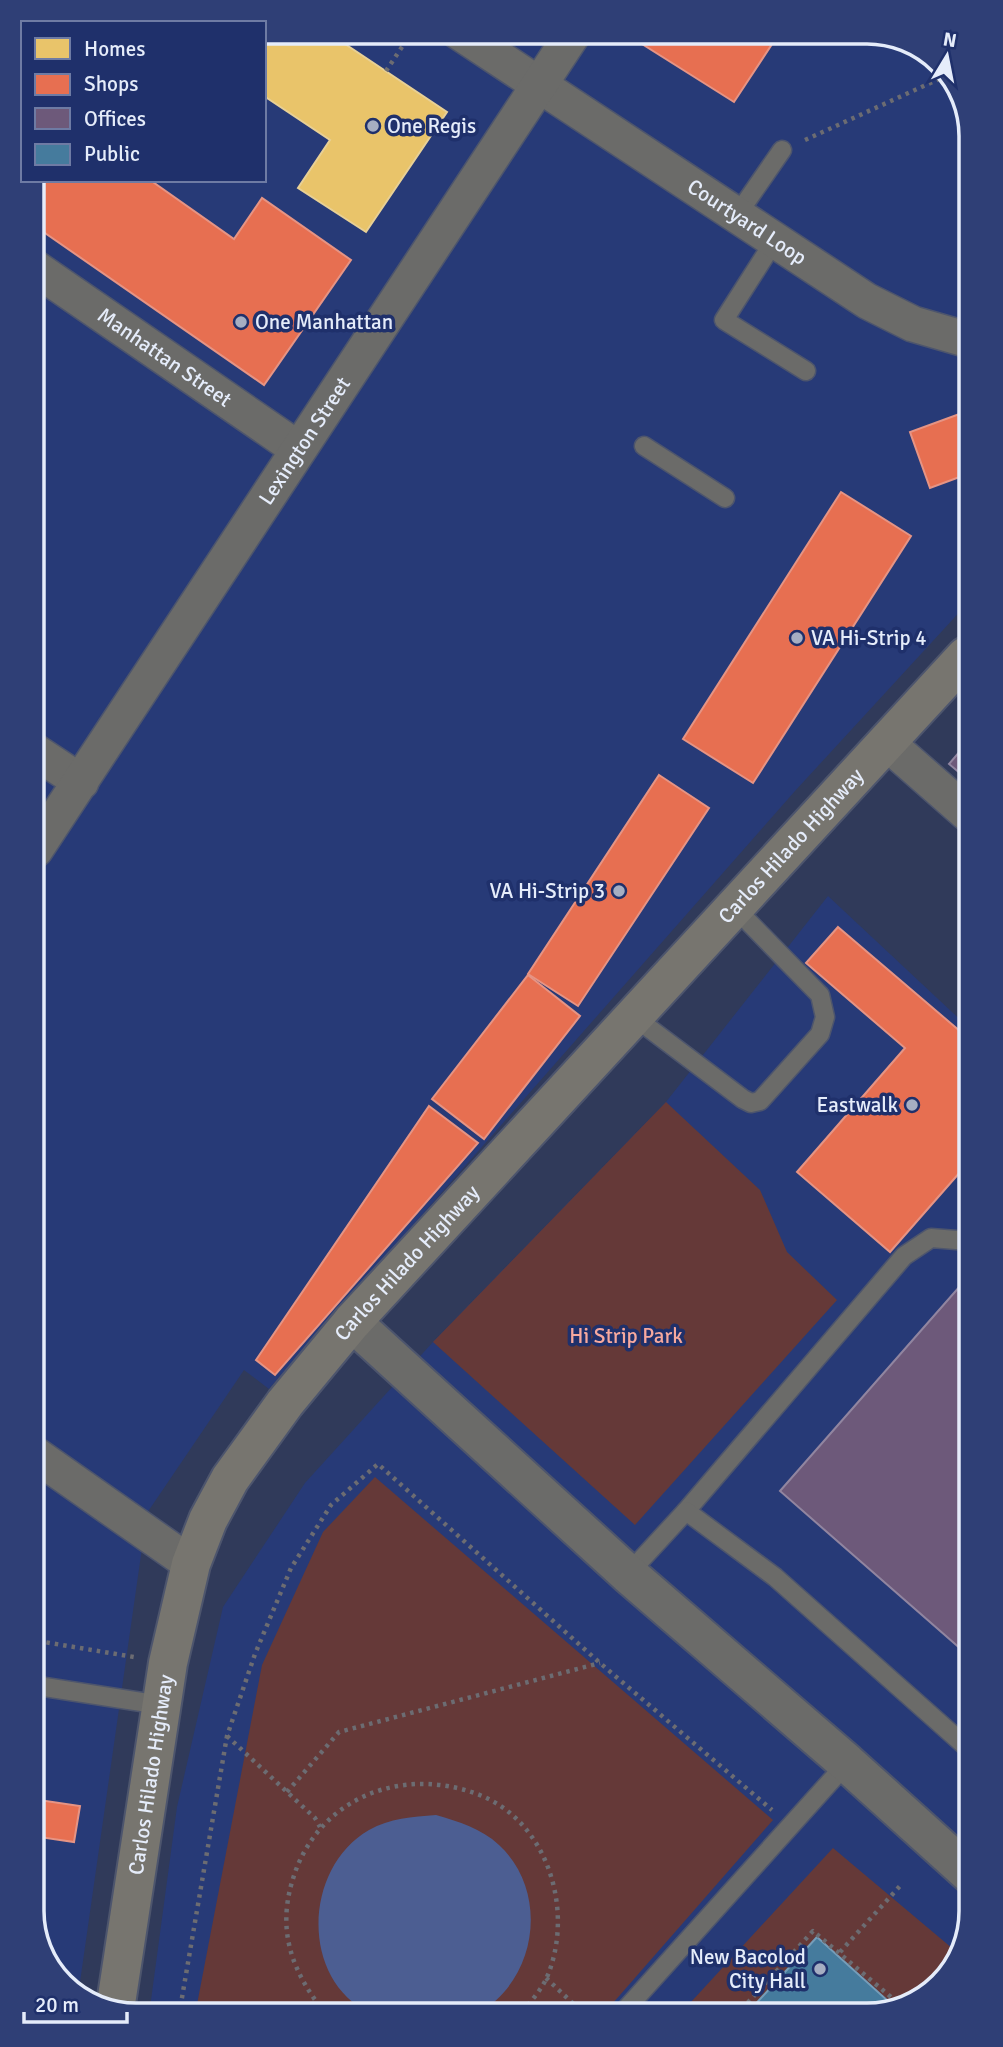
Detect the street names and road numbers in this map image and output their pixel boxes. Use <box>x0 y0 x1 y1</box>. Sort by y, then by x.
street label: Courtyard Loop <box>682 173 812 271</box>
street label: Manhattan Street <box>93 302 237 413</box>
street label: Lexington Street <box>253 372 356 510</box>
street label: Carlos Hilado Highway <box>713 762 869 929</box>
street label: Carlos Hilado Highway <box>329 1179 485 1346</box>
street label: Carlos Hilado Highway <box>123 1673 179 1877</box>

